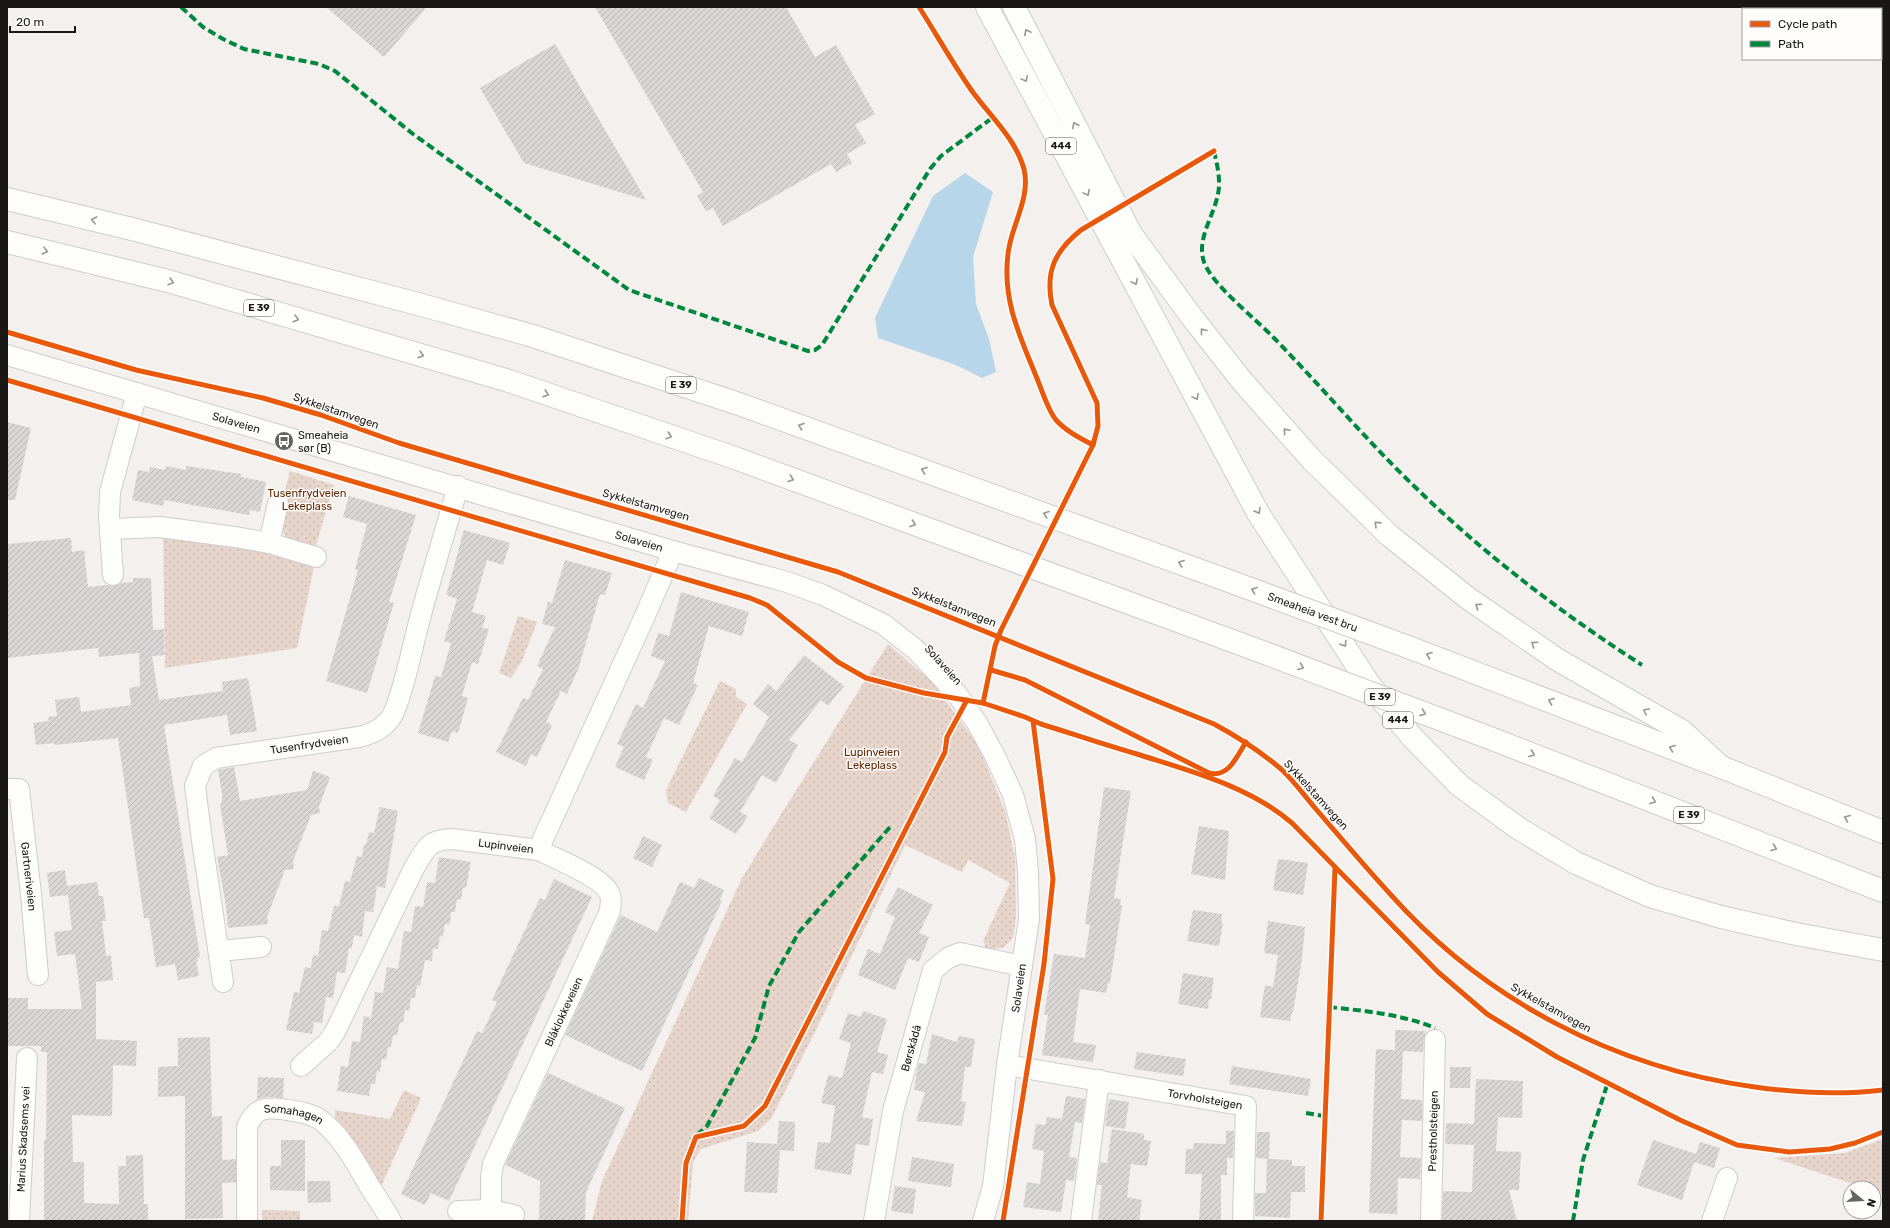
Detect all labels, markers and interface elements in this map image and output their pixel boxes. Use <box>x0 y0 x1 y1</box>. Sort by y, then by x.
scale bar <box>10 8 75 34</box>
legend <box>1742 8 1882 60</box>
text: 20 m <box>16 15 44 29</box>
text: Cycle path <box>1778 17 1837 31</box>
one-way arrow <box>1024 29 1032 36</box>
text: Path <box>1778 37 1804 51</box>
one-way arrow <box>1020 74 1028 82</box>
one-way arrow <box>1072 122 1080 129</box>
road number: 444 <box>1046 138 1076 154</box>
one-way arrow <box>1082 189 1089 196</box>
one-way arrow <box>91 216 98 224</box>
one-way arrow <box>42 247 48 255</box>
one-way arrow <box>167 277 174 286</box>
one-way arrow <box>1130 278 1137 285</box>
road number: E 39 <box>244 300 274 316</box>
one-way arrow <box>293 314 299 322</box>
one-way arrow <box>1200 329 1207 336</box>
one-way arrow <box>417 350 424 359</box>
road number: E 39 <box>666 377 696 393</box>
one-way arrow <box>542 389 549 397</box>
street label: Sykkelstamvegen <box>291 390 381 432</box>
one-way arrow <box>1192 393 1199 400</box>
street label: Solaveien <box>211 409 262 436</box>
one-way arrow <box>798 422 805 431</box>
one-way arrow <box>1284 428 1291 435</box>
place label: Smeaheia sør (B) <box>298 429 348 455</box>
bus stop icon: Smeaheia sør (B) <box>273 430 295 452</box>
one-way arrow <box>665 431 672 439</box>
one-way arrow <box>920 467 927 475</box>
one-way arrow <box>788 474 795 483</box>
street label: Sykkelstamvegen <box>601 486 691 524</box>
park label: Tusenfrydveien Lekeplass <box>268 487 346 513</box>
one-way arrow <box>1253 507 1260 514</box>
one-way arrow <box>1042 511 1049 519</box>
one-way arrow <box>910 519 917 527</box>
one-way arrow <box>1374 521 1382 528</box>
street label: Solaveien <box>614 528 665 554</box>
one-way arrow <box>1178 560 1185 568</box>
street label: Sykkelstamvegen <box>910 584 998 630</box>
one-way arrow <box>1250 586 1257 595</box>
street label: Smeaheia vest bru <box>1266 589 1360 634</box>
one-way arrow <box>1475 604 1482 611</box>
one-way arrow <box>1339 640 1346 647</box>
one-way arrow <box>1531 641 1538 649</box>
street label: Solaveien <box>922 642 964 688</box>
one-way arrow <box>1426 652 1433 660</box>
one-way arrow <box>1298 662 1305 670</box>
road number: E 39 <box>1365 689 1395 705</box>
one-way arrow <box>1547 698 1554 706</box>
one-way arrow <box>1419 708 1426 716</box>
one-way arrow <box>1643 708 1650 715</box>
road number: 444 <box>1383 712 1413 728</box>
street label: Tusenfrydveien <box>269 732 349 756</box>
one-way arrow <box>1668 745 1675 753</box>
park label: Lupinveien Lekeplass <box>844 746 900 772</box>
one-way arrow <box>1528 749 1535 757</box>
street label: Sykkelstamvegen <box>1281 757 1351 833</box>
one-way arrow <box>1650 796 1657 804</box>
road number: E 39 <box>1674 807 1704 823</box>
one-way arrow <box>1843 814 1850 822</box>
street label: Lupinveien <box>477 836 535 856</box>
street label: Gartneriveien <box>19 841 39 911</box>
one-way arrow <box>1771 844 1778 852</box>
street label: Solaveien <box>1009 963 1029 1013</box>
street label: Blåklokkeveien <box>542 975 585 1049</box>
street label: Sykkelstamvegen <box>1509 981 1593 1035</box>
street label: Børskådå <box>898 1023 924 1073</box>
street label: Marius Skadsems vei <box>14 1086 32 1192</box>
street label: Torvholsteigen <box>1167 1086 1244 1112</box>
street label: Prestholsteigen <box>1426 1090 1440 1172</box>
street label: Somahagen <box>263 1102 326 1127</box>
north arrow <box>1842 1180 1882 1220</box>
text: N <box>1864 1197 1878 1209</box>

